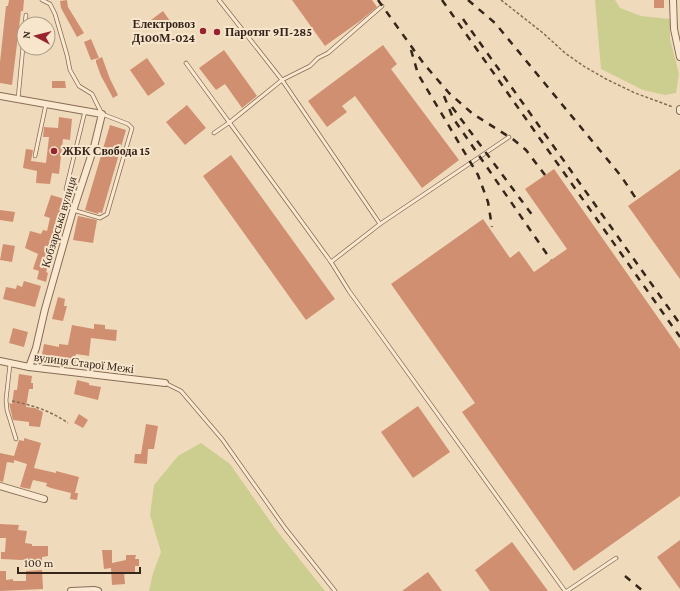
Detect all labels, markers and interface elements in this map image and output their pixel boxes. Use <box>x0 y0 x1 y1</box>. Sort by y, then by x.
north arrow <box>16 16 56 56</box>
place label: Електровоз Д100М-024 <box>132 17 196 45</box>
place label: Паротяг 9П-285 <box>225 25 312 39</box>
marker: Електровоз Д100М-024 <box>198 26 208 36</box>
marker: Паротяг 9П-285 <box>212 27 222 37</box>
text: N <box>20 30 33 39</box>
place label: ЖБК Свобода 15 <box>62 144 150 158</box>
marker: ЖБК Свобода 15 <box>49 146 59 156</box>
street label: Кобзарська вулиця <box>38 174 80 269</box>
street label: вулиця Старої Межі <box>33 350 136 376</box>
scale bar <box>18 549 140 575</box>
text: 100 m <box>24 556 54 570</box>

